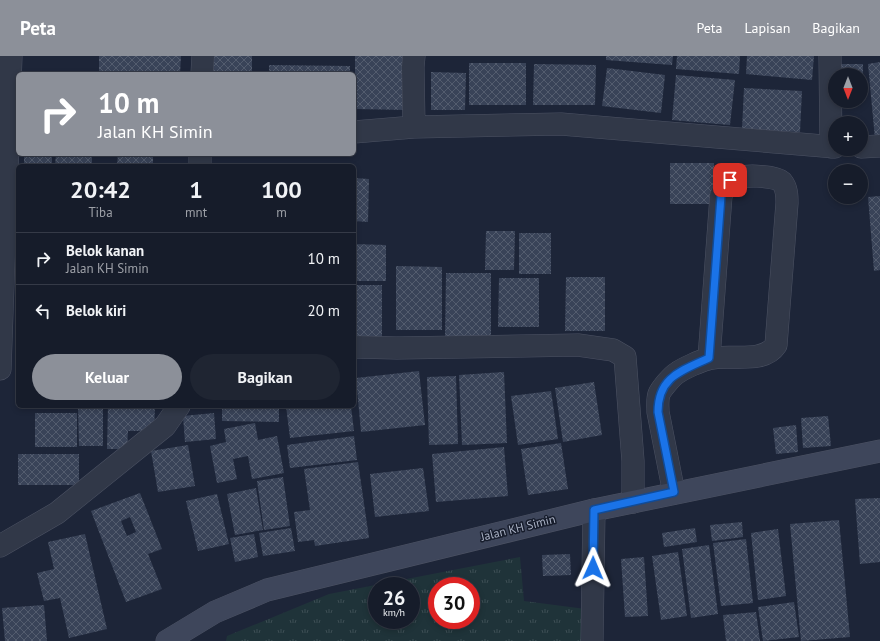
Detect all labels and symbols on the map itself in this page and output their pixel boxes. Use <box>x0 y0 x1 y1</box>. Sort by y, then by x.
north arrow <box>828 68 868 108</box>
pin <box>713 163 747 197</box>
street label: Jalan KH Simin <box>478 511 557 544</box>
position arrow <box>572 547 614 589</box>
speed limit sign: 30 <box>428 577 480 629</box>

